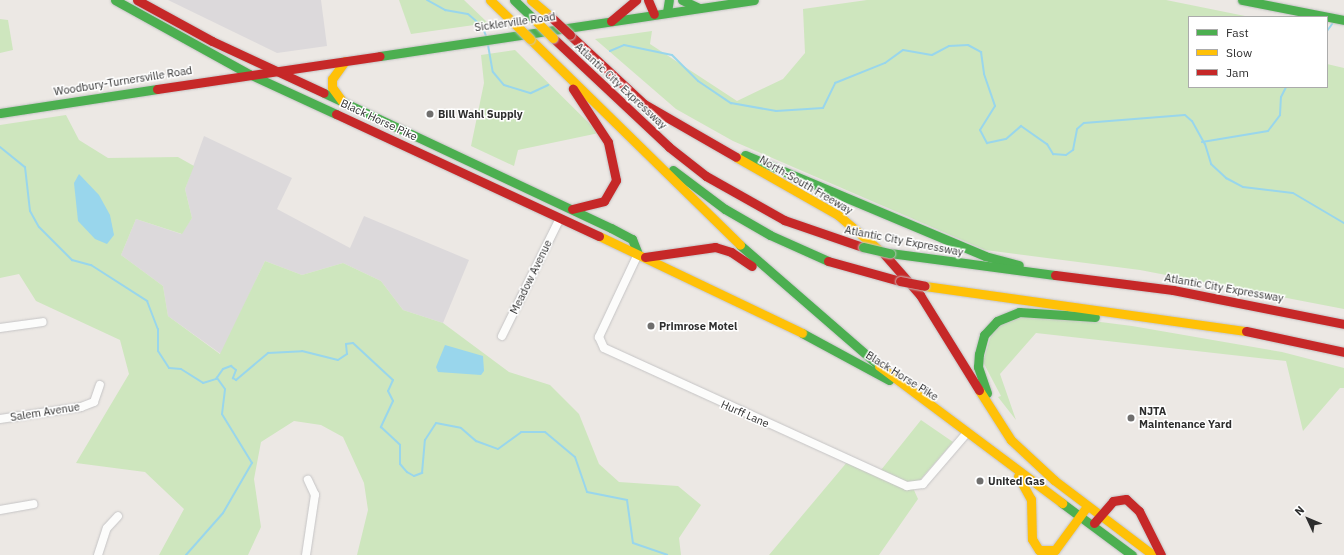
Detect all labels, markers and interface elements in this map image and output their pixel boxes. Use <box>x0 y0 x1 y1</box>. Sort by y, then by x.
street label: Sicklerville Road <box>474 10 556 34</box>
legend <box>1188 16 1328 88</box>
text: Fast <box>1226 25 1249 40</box>
street label: Atlantic City Expressway <box>572 40 670 132</box>
text: Slow <box>1226 45 1252 60</box>
street label: Woodbury-Turnersville Road <box>53 64 193 98</box>
text: Jam <box>1226 65 1249 80</box>
street label: Black Horse Pike <box>339 96 419 144</box>
place label: Bill Wahl Supply <box>438 107 523 121</box>
marker: Bill Wahl Supply <box>425 109 435 119</box>
street label: North-South Freeway <box>757 153 855 217</box>
street label: Atlantic City Expressway <box>843 223 965 259</box>
street label: Meadow Avenue <box>507 238 555 316</box>
street label: Atlantic City Expressway <box>1163 271 1285 305</box>
place label: Primrose Motel <box>659 319 737 333</box>
marker: Primrose Motel <box>646 321 656 331</box>
street label: Black Horse Pike <box>863 348 941 404</box>
street label: Hurff Lane <box>719 397 771 431</box>
street label: Salem Avenue <box>9 400 81 424</box>
place label: NJTA Maintenance Yard <box>1139 405 1232 431</box>
marker: NJTA Maintenance Yard <box>1126 413 1136 423</box>
place label: United Gas <box>988 474 1045 488</box>
marker: United Gas <box>975 476 985 486</box>
north arrow <box>1288 499 1328 539</box>
text: N <box>1292 503 1307 518</box>

